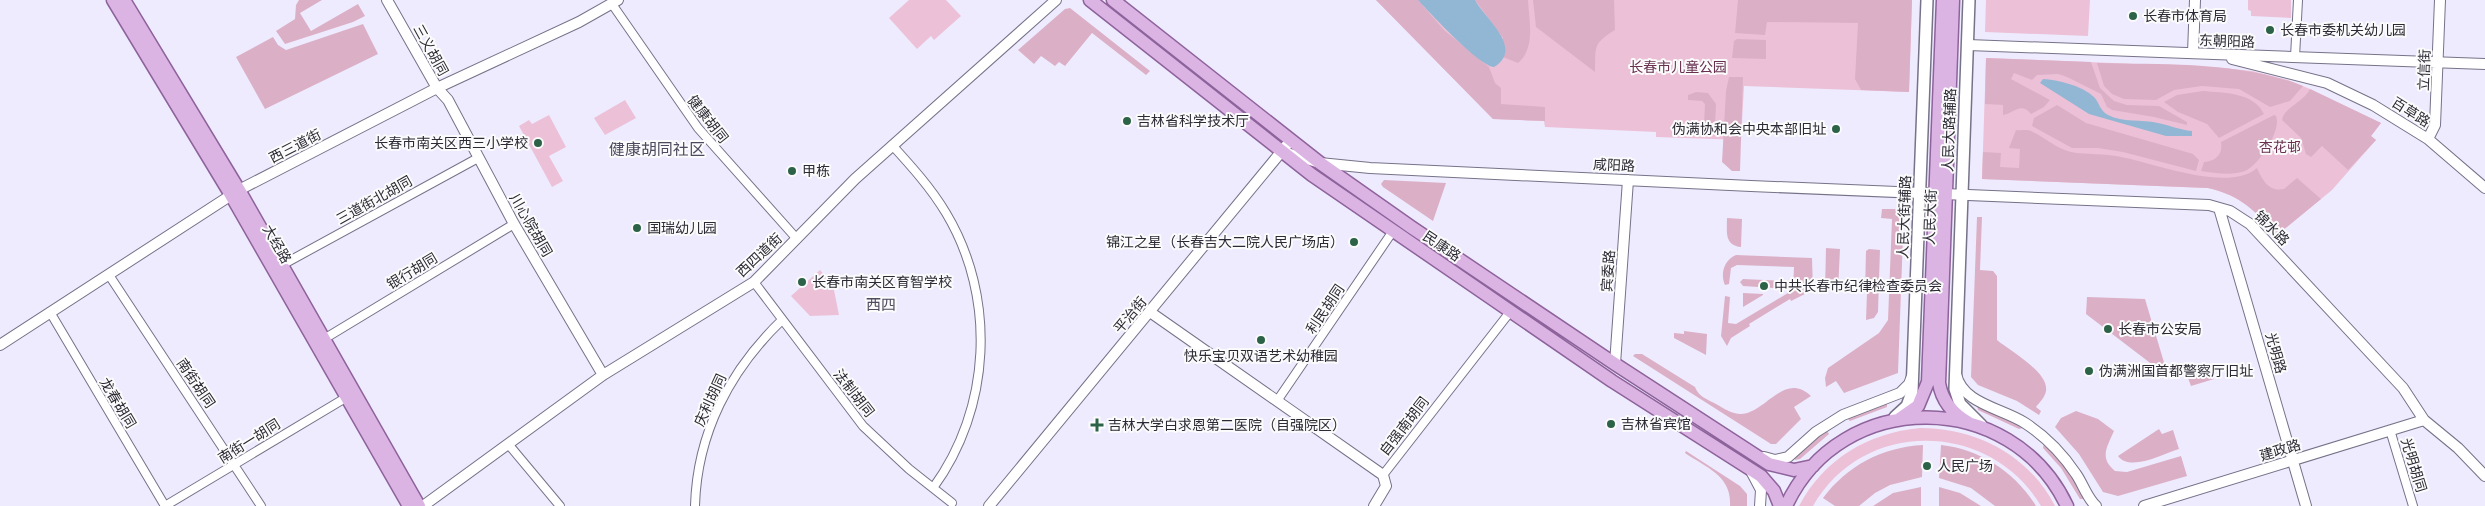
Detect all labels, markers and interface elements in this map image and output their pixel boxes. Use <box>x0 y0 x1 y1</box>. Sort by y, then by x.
place label: 长春市体育局 <box>2143 8 2227 24</box>
marker: 长春市体育局 <box>2127 10 2139 22</box>
street label: 三义胡同 <box>410 22 452 78</box>
place label: 长春市委机关幼儿园 <box>2280 22 2406 38</box>
marker: 长春市委机关幼儿园 <box>2264 24 2276 36</box>
street label: 东朝阳路 <box>2199 32 2255 50</box>
street label: 立信街 <box>2415 49 2433 91</box>
park label: 长春市儿童公园 <box>1629 59 1727 75</box>
street label: 人民大路辅路 <box>1940 88 1958 172</box>
street label: 健康胡同 <box>684 92 732 146</box>
street label: 百草路 <box>2389 94 2433 130</box>
place label: 吉林省科学技术厅 <box>1137 113 1249 129</box>
marker: 吉林省科学技术厅 <box>1121 115 1133 127</box>
place label: 伪满协和会中央本部旧址 <box>1672 121 1826 137</box>
marker: 伪满协和会中央本部旧址 <box>1830 123 1842 135</box>
street label: 西三道街 <box>266 126 324 166</box>
place label: 长春市南关区西三小学校 <box>374 135 528 151</box>
marker: 长春市南关区西三小学校 <box>532 137 544 149</box>
park label: 杏花邨 <box>2259 139 2301 155</box>
district label: 健康胡同社区 <box>609 140 705 159</box>
street label: 咸阳路 <box>1593 156 1635 174</box>
place label: 甲栋 <box>802 163 830 179</box>
marker: 甲栋 <box>786 165 798 177</box>
street label: 三道街北胡同 <box>333 173 415 227</box>
street label: 人民大街辅路 <box>1895 175 1913 259</box>
street label: 人民大街 <box>1921 189 1939 245</box>
street label: 川心院胡同 <box>507 191 555 259</box>
street label: 锦水路 <box>2251 207 2293 249</box>
place label: 国瑞幼儿园 <box>647 220 717 236</box>
street label: 大经路 <box>260 222 294 266</box>
marker: 国瑞幼儿园 <box>631 222 643 234</box>
street label: 民康路 <box>1420 228 1464 264</box>
street label: 西四道街 <box>733 230 785 280</box>
place label: 锦江之星（长春吉大二院人民广场店） <box>1106 234 1344 250</box>
marker: 锦江之星（长春吉大二院人民广场店） <box>1348 236 1360 248</box>
street label: 宾委路 <box>1599 249 1617 293</box>
street label: 银行胡同 <box>384 250 440 292</box>
place label: 长春市南关区育智学校 <box>812 274 952 290</box>
marker: 长春市南关区育智学校 <box>796 276 808 288</box>
place label: 中共长春市纪律检查委员会 <box>1774 278 1942 294</box>
marker: 中共长春市纪律检查委员会 <box>1758 280 1770 292</box>
street label: 利民胡同 <box>1303 281 1347 337</box>
street label: 平治街 <box>1110 294 1150 336</box>
district label: 西四 <box>866 296 896 314</box>
place label: 长春市公安局 <box>2118 321 2202 337</box>
marker: 长春市公安局 <box>2102 323 2114 335</box>
street label: 光明路 <box>2263 331 2289 375</box>
marker: 快乐宝贝双语艺术幼稚园 <box>1255 334 1267 346</box>
place label: 快乐宝贝双语艺术幼稚园 <box>1184 348 1338 364</box>
street label: 南街胡同 <box>174 355 218 411</box>
place label: 伪满洲国首都警察厅旧址 <box>2099 363 2253 379</box>
marker: 伪满洲国首都警察厅旧址 <box>2083 365 2095 377</box>
street label: 法制胡同 <box>830 366 878 420</box>
street label: 庆利胡同 <box>691 371 729 429</box>
street label: 龙春胡同 <box>97 375 139 431</box>
street label: 自强南胡同 <box>1376 393 1432 459</box>
street label: 南街一胡同 <box>215 416 283 466</box>
place label: 吉林省宾馆 <box>1621 416 1691 432</box>
place label: 吉林大学白求恩第二医院（自强院区） <box>1108 417 1346 433</box>
marker: 吉林大学白求恩第二医院（自强院区） <box>1090 418 1104 432</box>
marker: 吉林省宾馆 <box>1605 418 1617 430</box>
street label: 建政路 <box>2258 436 2302 464</box>
street label: 光明胡同 <box>2398 436 2430 494</box>
place label: 人民广场 <box>1937 458 1993 474</box>
marker: 人民广场 <box>1921 460 1933 472</box>

